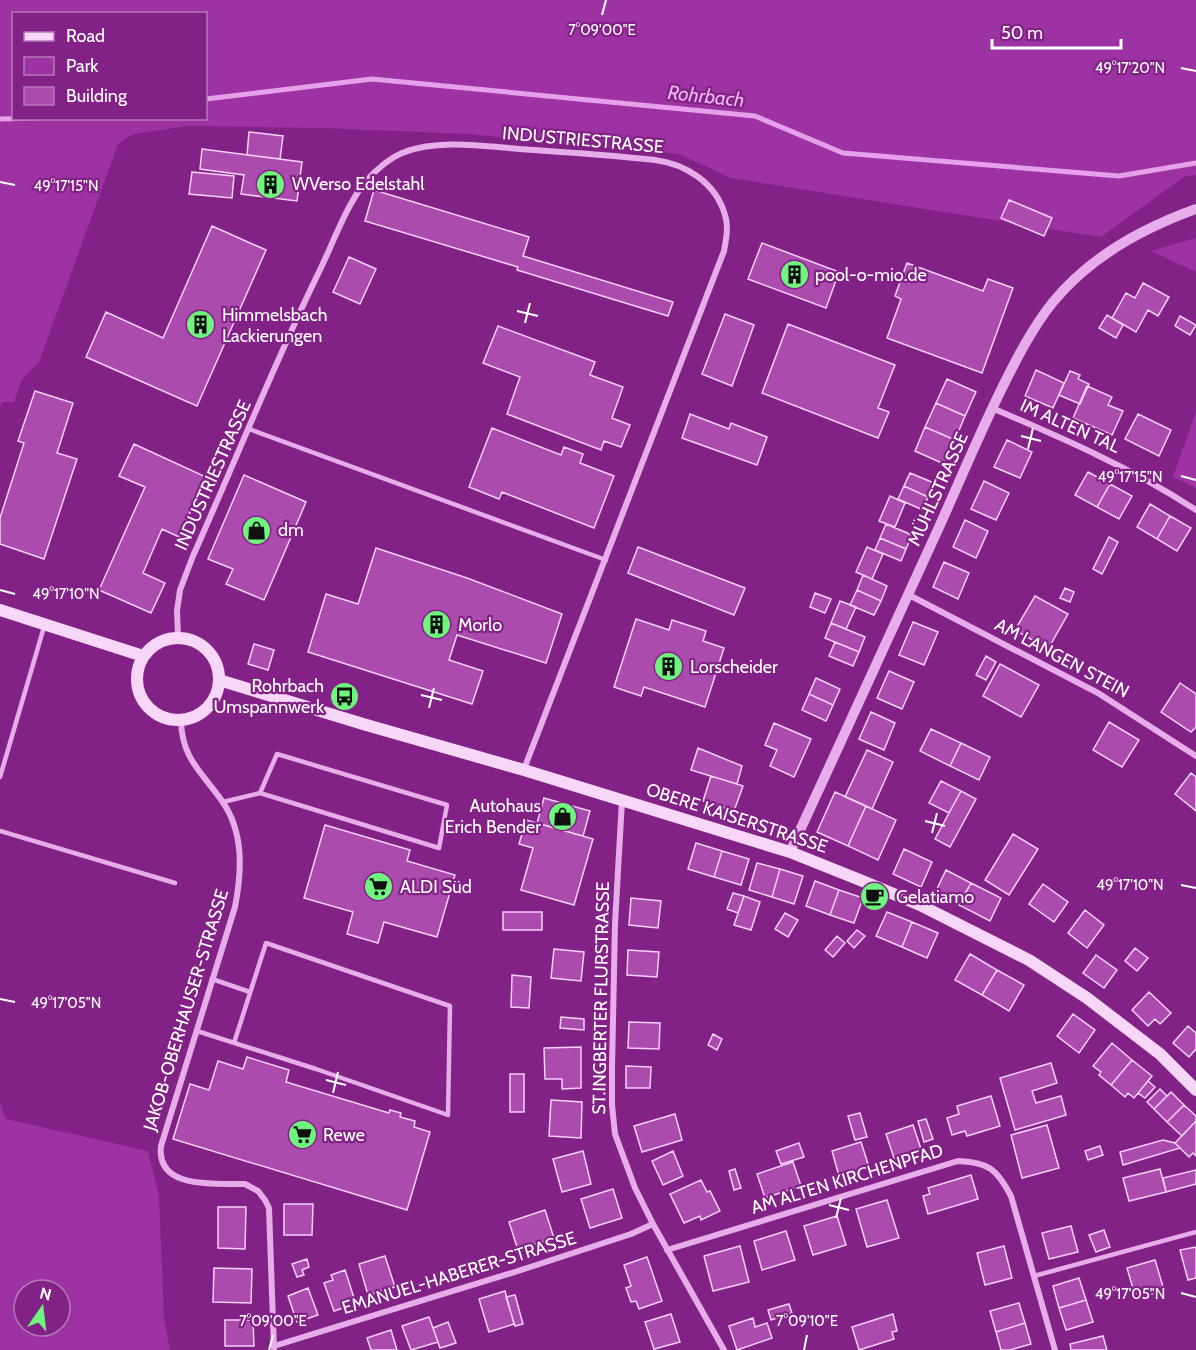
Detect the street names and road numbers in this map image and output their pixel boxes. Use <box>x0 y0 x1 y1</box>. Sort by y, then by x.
street label: INDUSTRIESTRASSE <box>501 122 665 158</box>
street label: IM ALTEN TAL <box>1017 394 1123 458</box>
street label: INDUSTRIESTRASSE <box>170 397 256 553</box>
street label: MÜHLSTRASSE <box>903 429 973 549</box>
street label: AM LANGEN STEIN <box>991 613 1133 703</box>
street label: OBERE KAISERSTRASSE <box>643 778 831 858</box>
street label: ST.INGBERTER FLURSTRASSE <box>588 881 614 1115</box>
street label: JAKOB-OBERHAUSER-STRASSE <box>138 887 233 1134</box>
street label: AM ALTEN KIRCHENPFAD <box>748 1139 946 1219</box>
street label: EMANUEL-HABERER-STRASSE <box>339 1227 579 1319</box>

